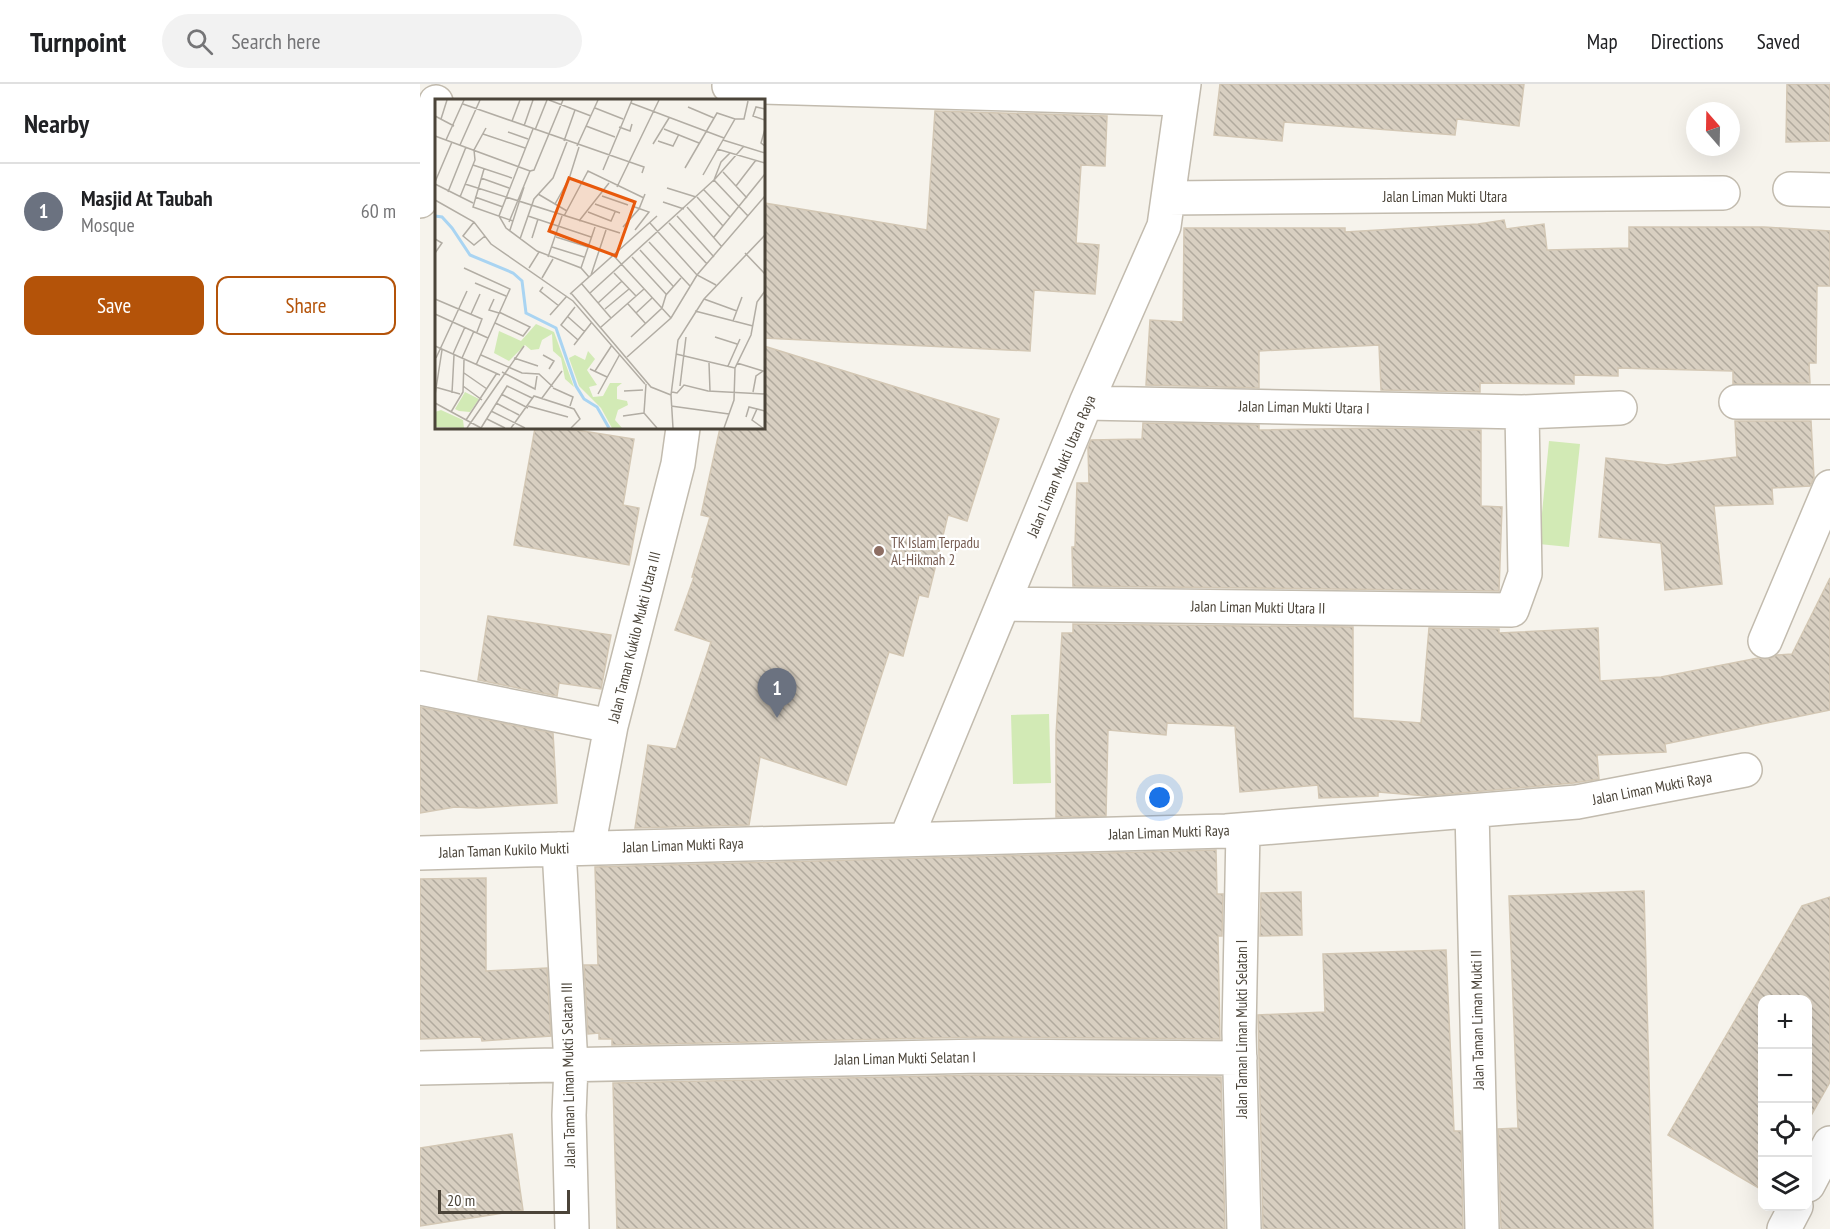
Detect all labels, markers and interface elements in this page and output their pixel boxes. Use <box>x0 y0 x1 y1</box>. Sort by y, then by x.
search box <box>162 14 582 68</box>
text: Turnpoint <box>30 23 126 60</box>
icon: search <box>183 25 216 58</box>
text: Search here <box>231 27 321 55</box>
text: Map <box>1587 28 1618 55</box>
text: Directions <box>1651 28 1724 55</box>
text: Saved <box>1757 28 1800 55</box>
inset map <box>435 99 765 429</box>
north arrow <box>1686 102 1740 156</box>
text: Nearby <box>24 107 89 140</box>
text: Masjid At Taubah <box>81 184 213 212</box>
street label: Jalan Liman Mukti Utara <box>1382 187 1507 206</box>
text: 1 <box>39 198 48 224</box>
text: 60 m <box>361 198 396 224</box>
text: Mosque <box>81 212 135 238</box>
button: Save <box>24 276 204 335</box>
button: Share <box>216 276 396 335</box>
street label: Jalan Liman Mukti Utara Raya <box>1022 392 1100 541</box>
street label: Jalan Liman Mukti Utara I <box>1237 396 1370 418</box>
place label: TK Islam Terpadu Al-Hikmah 2 <box>891 533 980 569</box>
marker: TK Islam Terpadu Al-Hikmah 2 <box>872 544 886 558</box>
street label: Jalan Taman Kukilo Mukti Utara III <box>603 550 664 725</box>
street label: Jalan Liman Mukti Utara II <box>1190 596 1325 618</box>
pin: 1 <box>758 668 796 718</box>
street label: Jalan Liman Mukti Raya <box>1590 767 1713 809</box>
your location <box>1145 783 1174 812</box>
street label: Jalan Liman Mukti Raya <box>1107 820 1230 844</box>
street label: Jalan Liman Mukti Raya <box>621 833 744 857</box>
street label: Jalan Taman Kukilo Mukti <box>437 838 570 862</box>
street label: Jalan Taman Liman Mukti Selatan I <box>1232 940 1251 1119</box>
street label: Jalan Taman Liman Mukti II <box>1466 950 1488 1091</box>
street label: Jalan Taman Liman Mukti Selatan III <box>557 982 579 1169</box>
map controls <box>1758 995 1812 1211</box>
button: + <box>1758 995 1812 1049</box>
street label: Jalan Liman Mukti Selatan I <box>833 1047 976 1069</box>
button: − <box>1758 1049 1812 1103</box>
button: locate <box>1758 1103 1812 1157</box>
button: layers <box>1758 1157 1812 1211</box>
scale bar <box>438 1187 570 1214</box>
text: 20 m <box>447 1190 475 1210</box>

